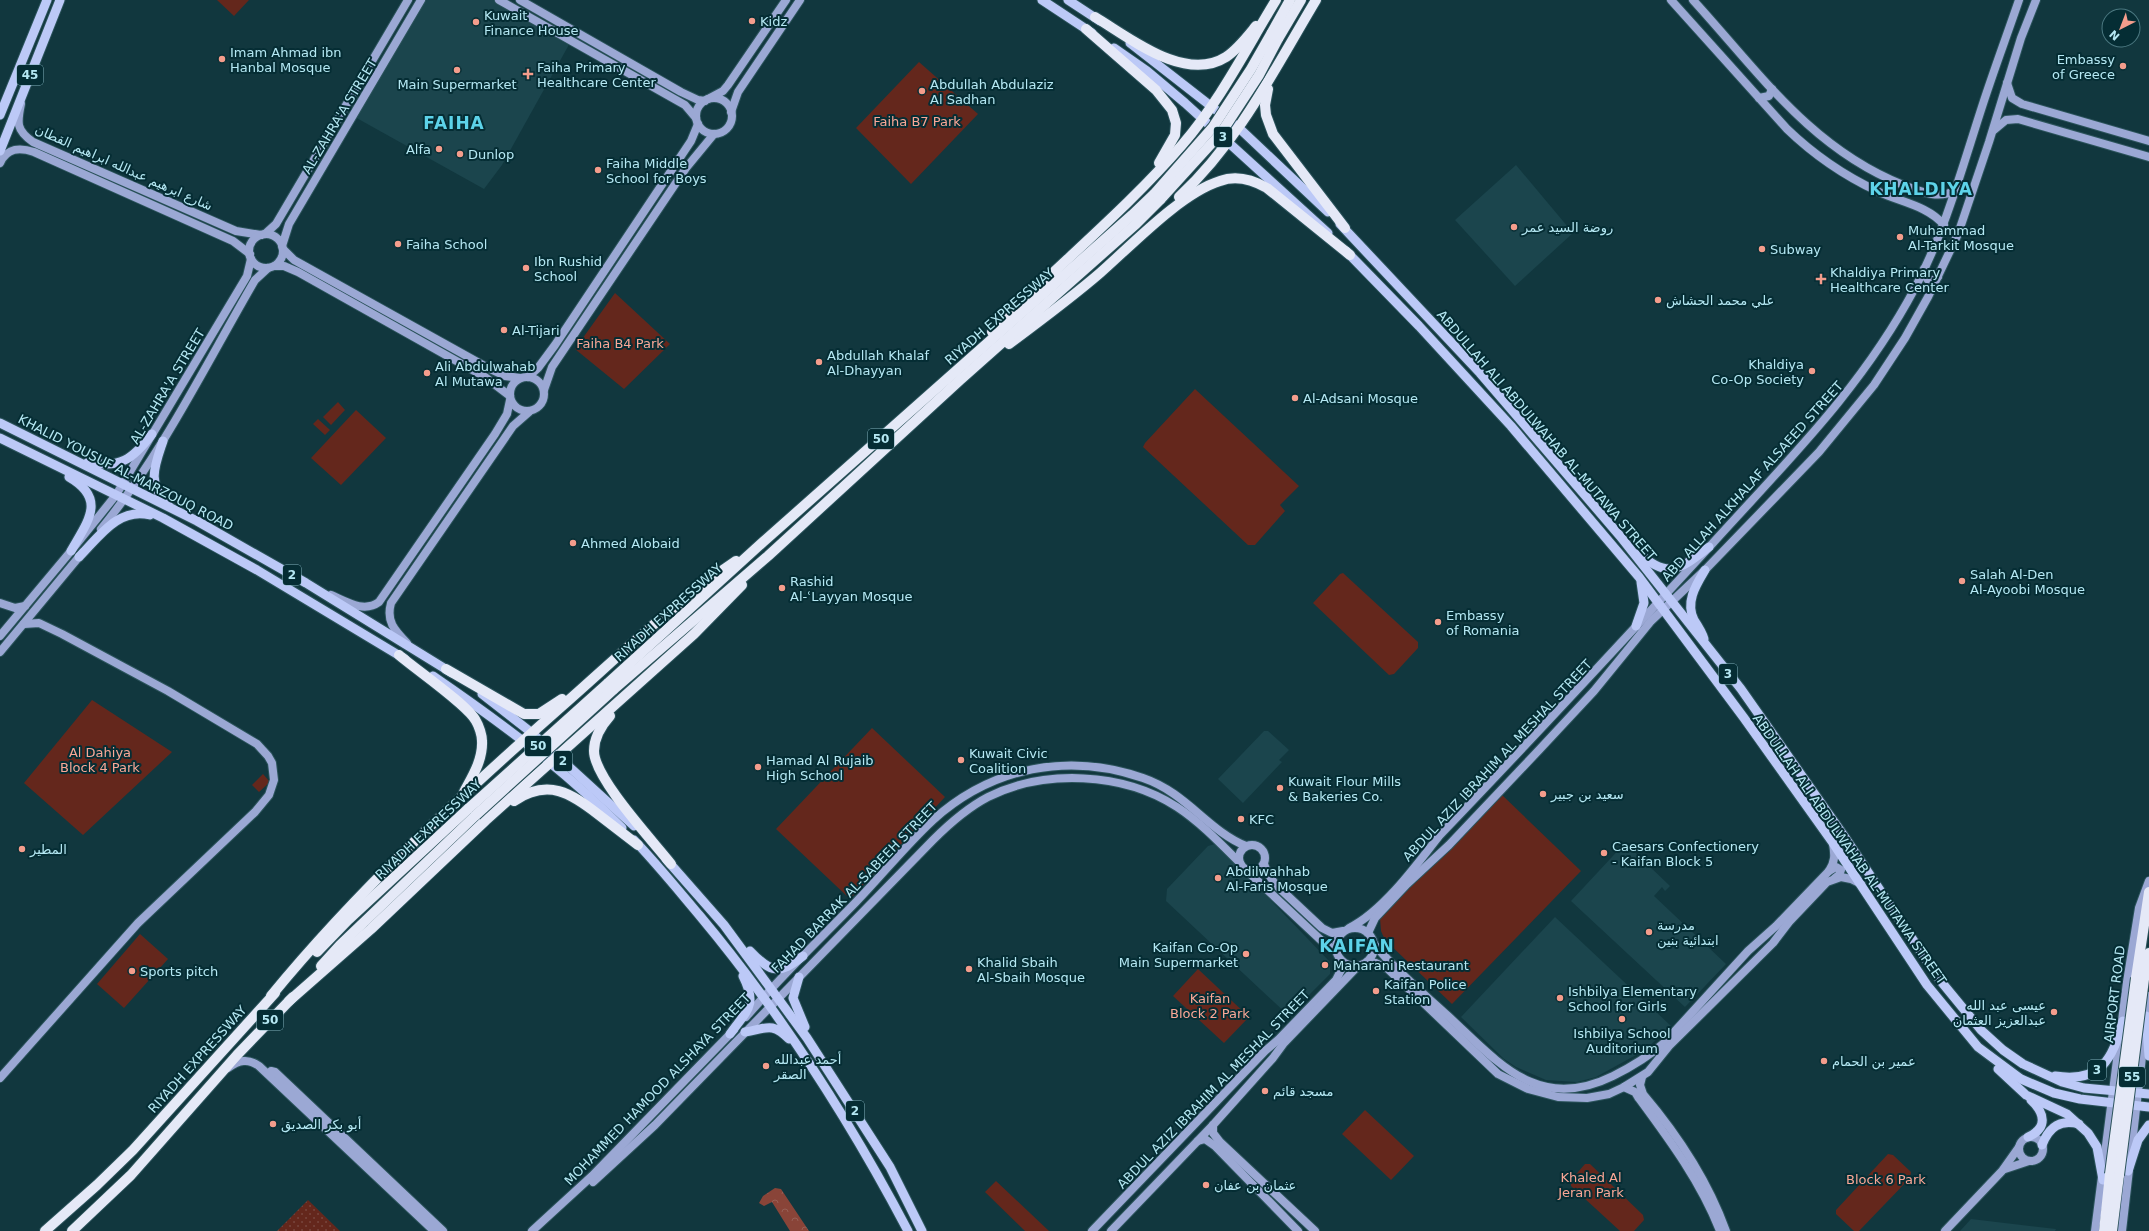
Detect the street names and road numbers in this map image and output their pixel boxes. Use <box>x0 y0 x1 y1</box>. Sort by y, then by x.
street label: AL-ZAHRA'A STREET <box>299 56 380 177</box>
road number: 45 <box>17 65 43 85</box>
street label: شارع ابرهيم عبدالله ابراهيم القطان <box>32 121 215 214</box>
road number: 3 <box>1214 127 1232 147</box>
street label: RIYADH EXPRESSWAY <box>942 265 1057 368</box>
street label: ABDULLAH ALI ABDULWAHAB AL-MUTAWA STREET <box>1434 307 1659 563</box>
street label: AL-ZAHRA'A STREET <box>127 326 208 447</box>
street label: ABD ALLAH ALKHALAF ALSAEED STREET <box>1659 378 1846 584</box>
street label: KHALID YOUSUF AL-MARZOUQ ROAD <box>16 411 236 533</box>
road number: 50 <box>868 429 894 449</box>
street label: RIYADH EXPRESSWAY <box>612 560 725 665</box>
road number: 2 <box>283 565 301 585</box>
street label: ABDUL AZIZ IBRAHIM AL MESHAL STREET <box>1400 656 1595 864</box>
road number: 3 <box>1719 664 1737 684</box>
street label: ABDULLAH ALI ABDULWAHAB AL-MUTAWA STREET <box>1750 711 1949 987</box>
road number: 50 <box>525 736 551 756</box>
road number: 2 <box>554 751 572 771</box>
street label: RIYADH EXPRESSWAY <box>372 776 484 882</box>
street label: FAHAD BARRAK AL-SABEEH STREET <box>768 799 940 976</box>
street label: AIRPORT ROAD <box>2101 945 2128 1044</box>
street label: ABDUL AZIZ IBRAHIM AL MESHAL STREET <box>1114 987 1313 1192</box>
street label: MOHAMMED HAMOOD ALSHAYA STREET <box>561 990 753 1188</box>
street label: RIYADH EXPRESSWAY <box>145 1003 250 1116</box>
road number: 50 <box>257 1010 283 1030</box>
road number: 3 <box>2088 1060 2106 1080</box>
road number: 55 <box>2119 1067 2145 1087</box>
road number: 2 <box>846 1101 864 1121</box>

